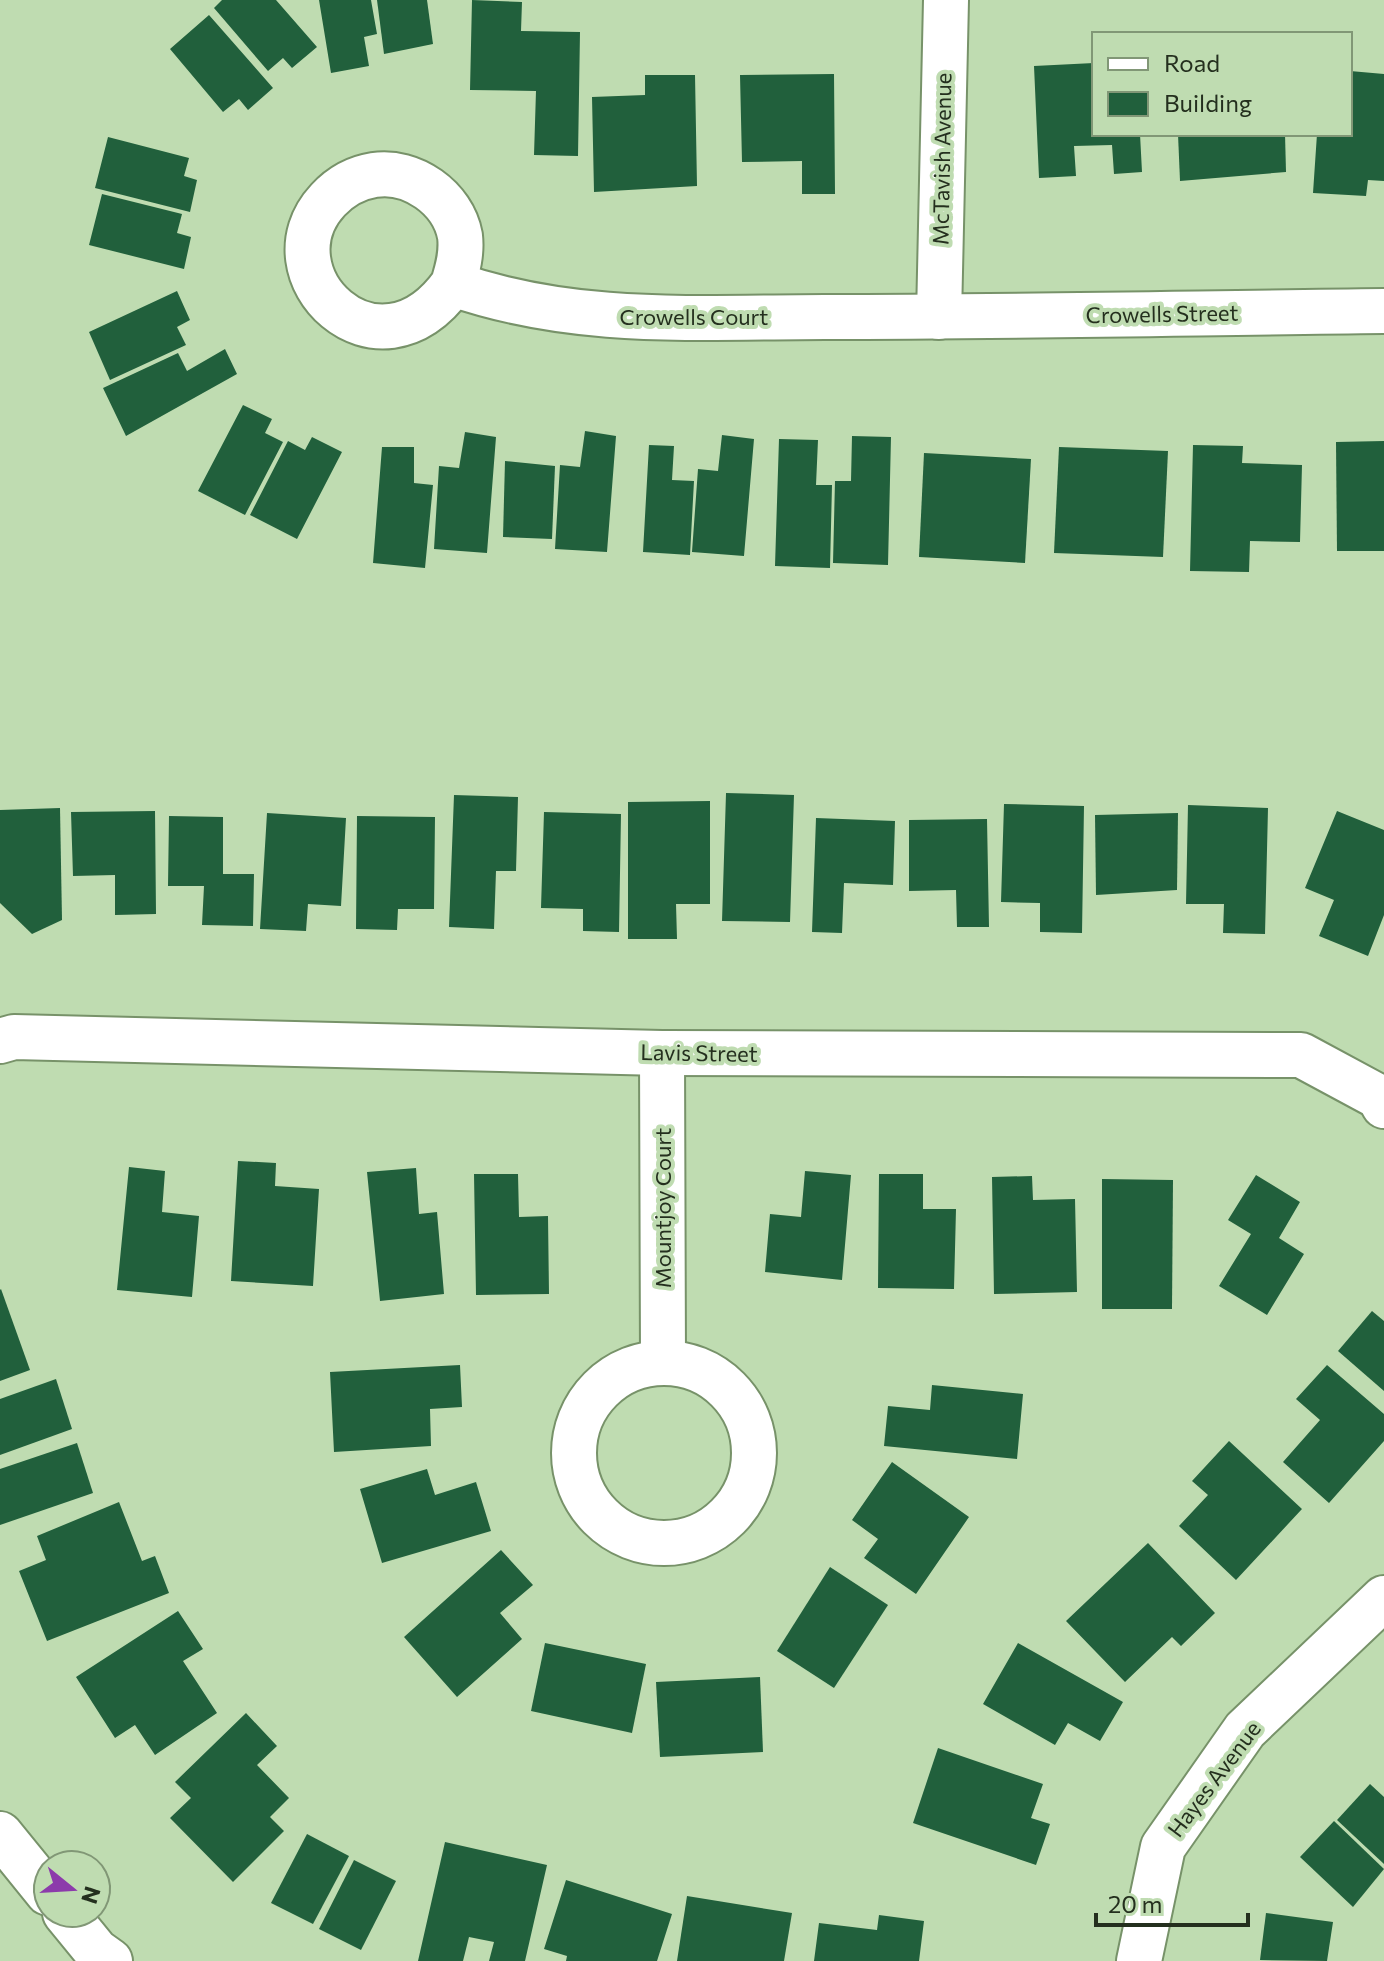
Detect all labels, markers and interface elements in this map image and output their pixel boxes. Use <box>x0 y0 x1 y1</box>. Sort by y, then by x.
legend <box>1092 32 1352 136</box>
text: Road <box>1164 48 1220 77</box>
street label: McTavish Avenue <box>926 73 957 245</box>
text: Building <box>1164 88 1252 117</box>
street label: Crowells Street <box>1085 299 1239 328</box>
street label: Crowells Court <box>620 303 768 330</box>
street label: Lavis Street <box>640 1038 758 1067</box>
street label: Mountjoy Court <box>649 1128 676 1288</box>
street label: Hayes Avenue <box>1161 1716 1266 1842</box>
north arrow <box>32 1849 112 1929</box>
scale bar <box>1096 1877 1248 1927</box>
text: N <box>76 1883 107 1907</box>
text: 20 m <box>1108 1889 1162 1918</box>

